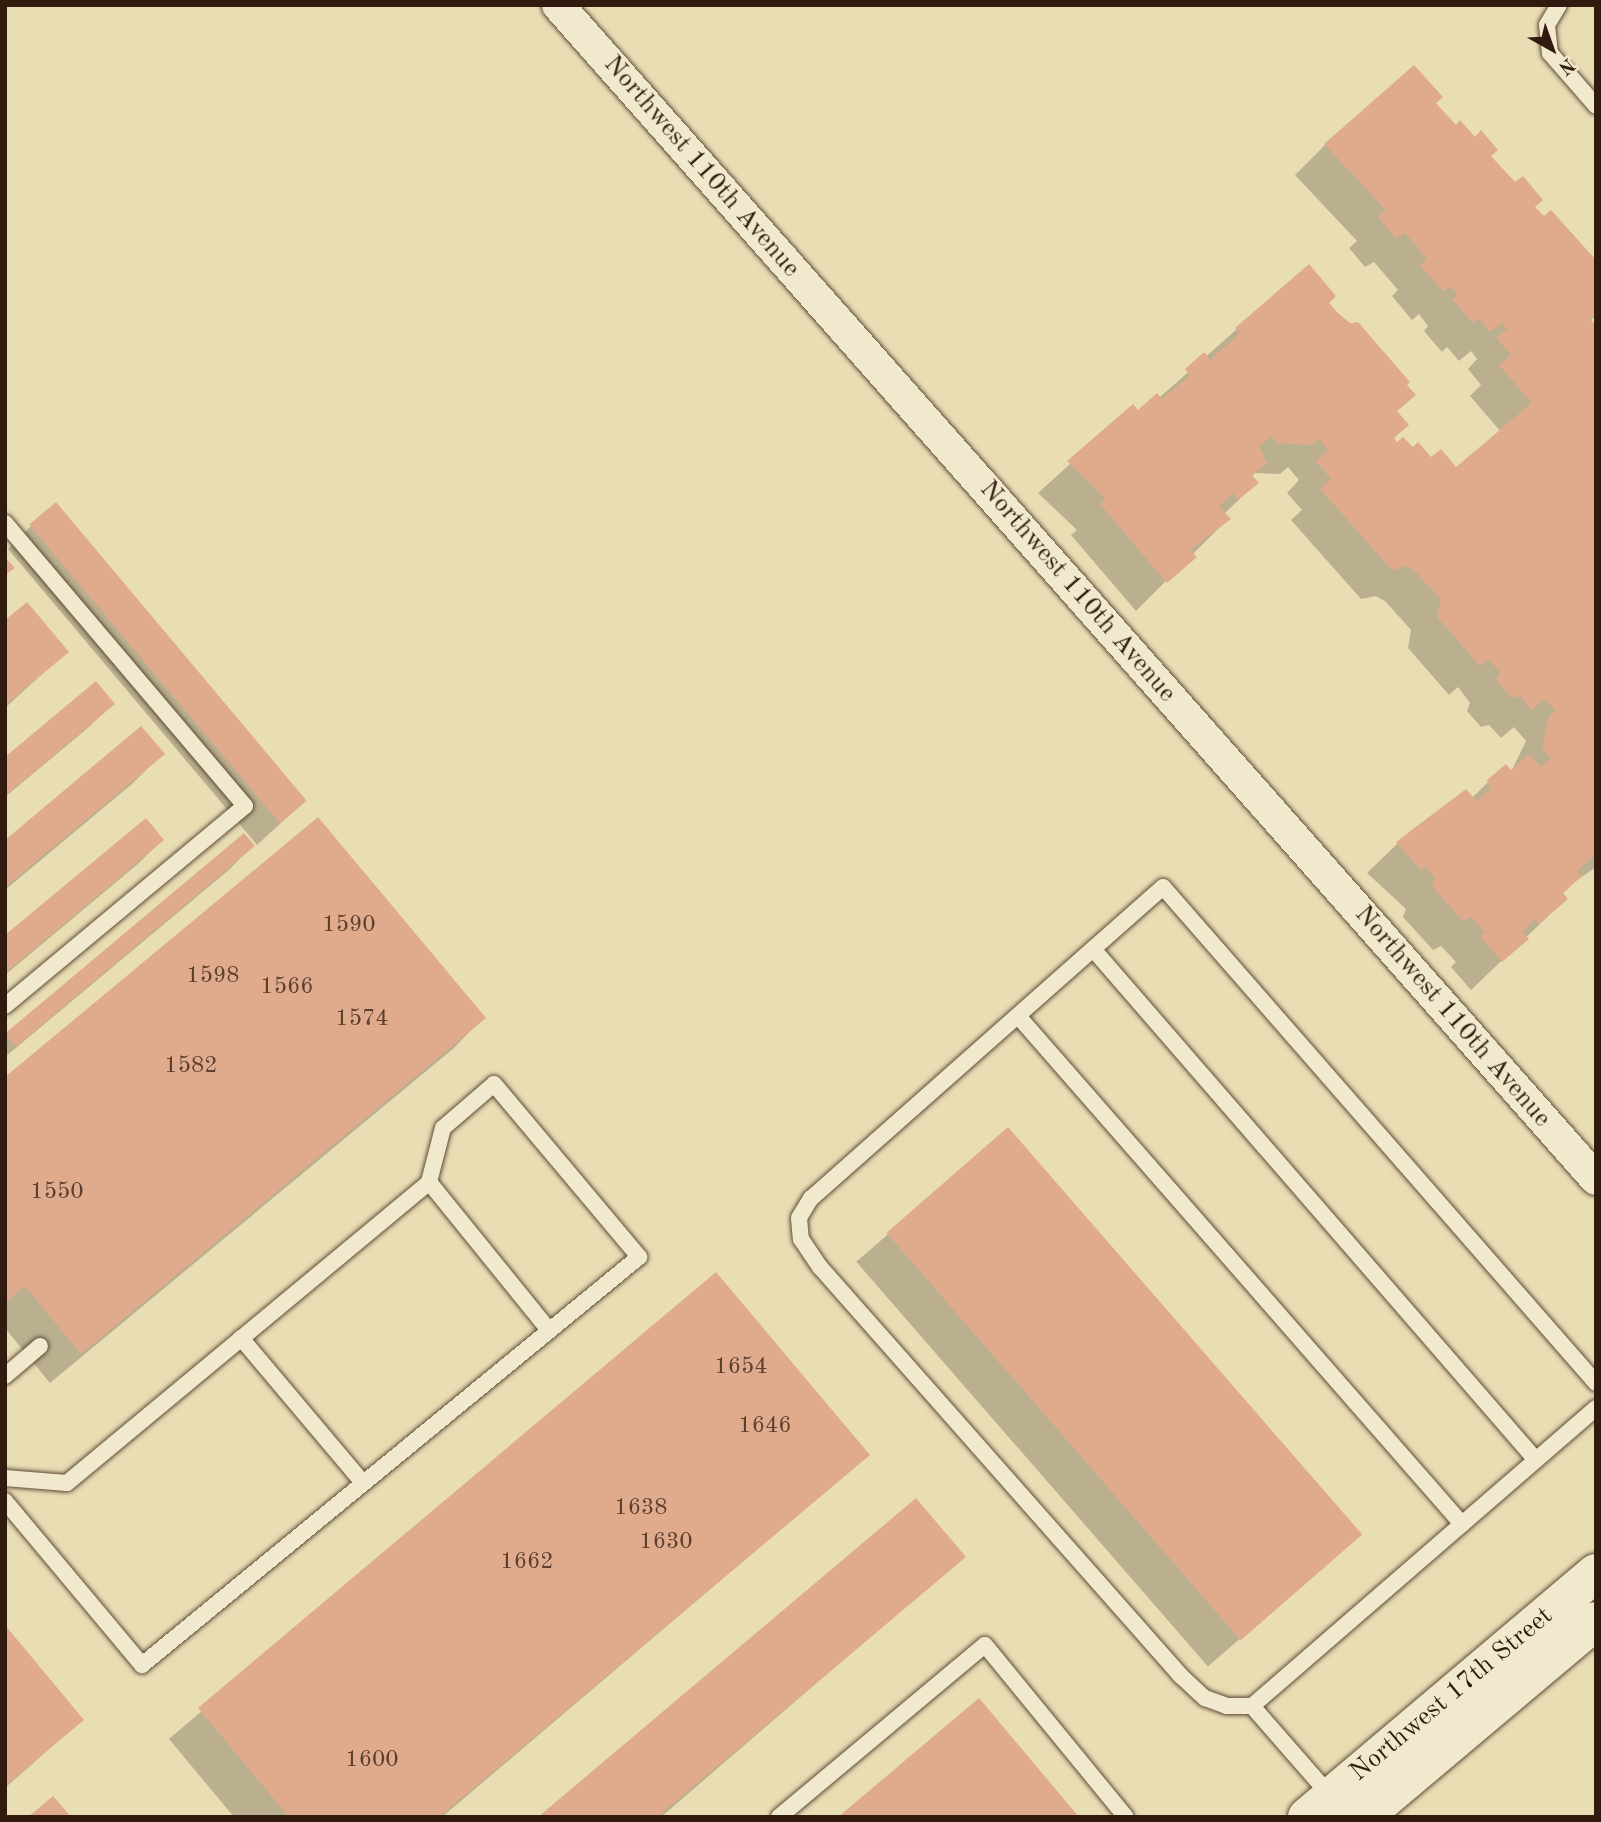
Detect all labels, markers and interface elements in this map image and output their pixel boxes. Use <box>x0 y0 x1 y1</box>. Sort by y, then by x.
north arrow <box>1517 14 1587 84</box>
street label: Northwest 110th Avenue <box>596 50 806 284</box>
text: N <box>1554 54 1577 77</box>
street label: Northwest 110th Avenue <box>972 475 1182 709</box>
street label: Northwest 110th Avenue <box>1347 900 1557 1134</box>
house number: 1590 <box>322 911 376 939</box>
house number: 1598 <box>186 962 240 990</box>
house number: 1566 <box>260 973 314 1001</box>
house number: 1574 <box>335 1005 389 1033</box>
house number: 1582 <box>164 1052 218 1080</box>
house number: 1550 <box>30 1178 84 1206</box>
house number: 1654 <box>714 1353 768 1381</box>
house number: 1646 <box>738 1412 792 1440</box>
house number: 1638 <box>614 1494 668 1522</box>
house number: 1630 <box>639 1528 693 1556</box>
house number: 1662 <box>500 1548 554 1576</box>
street label: Northwest 17th Street <box>1344 1601 1560 1789</box>
house number: 1600 <box>345 1746 399 1774</box>

